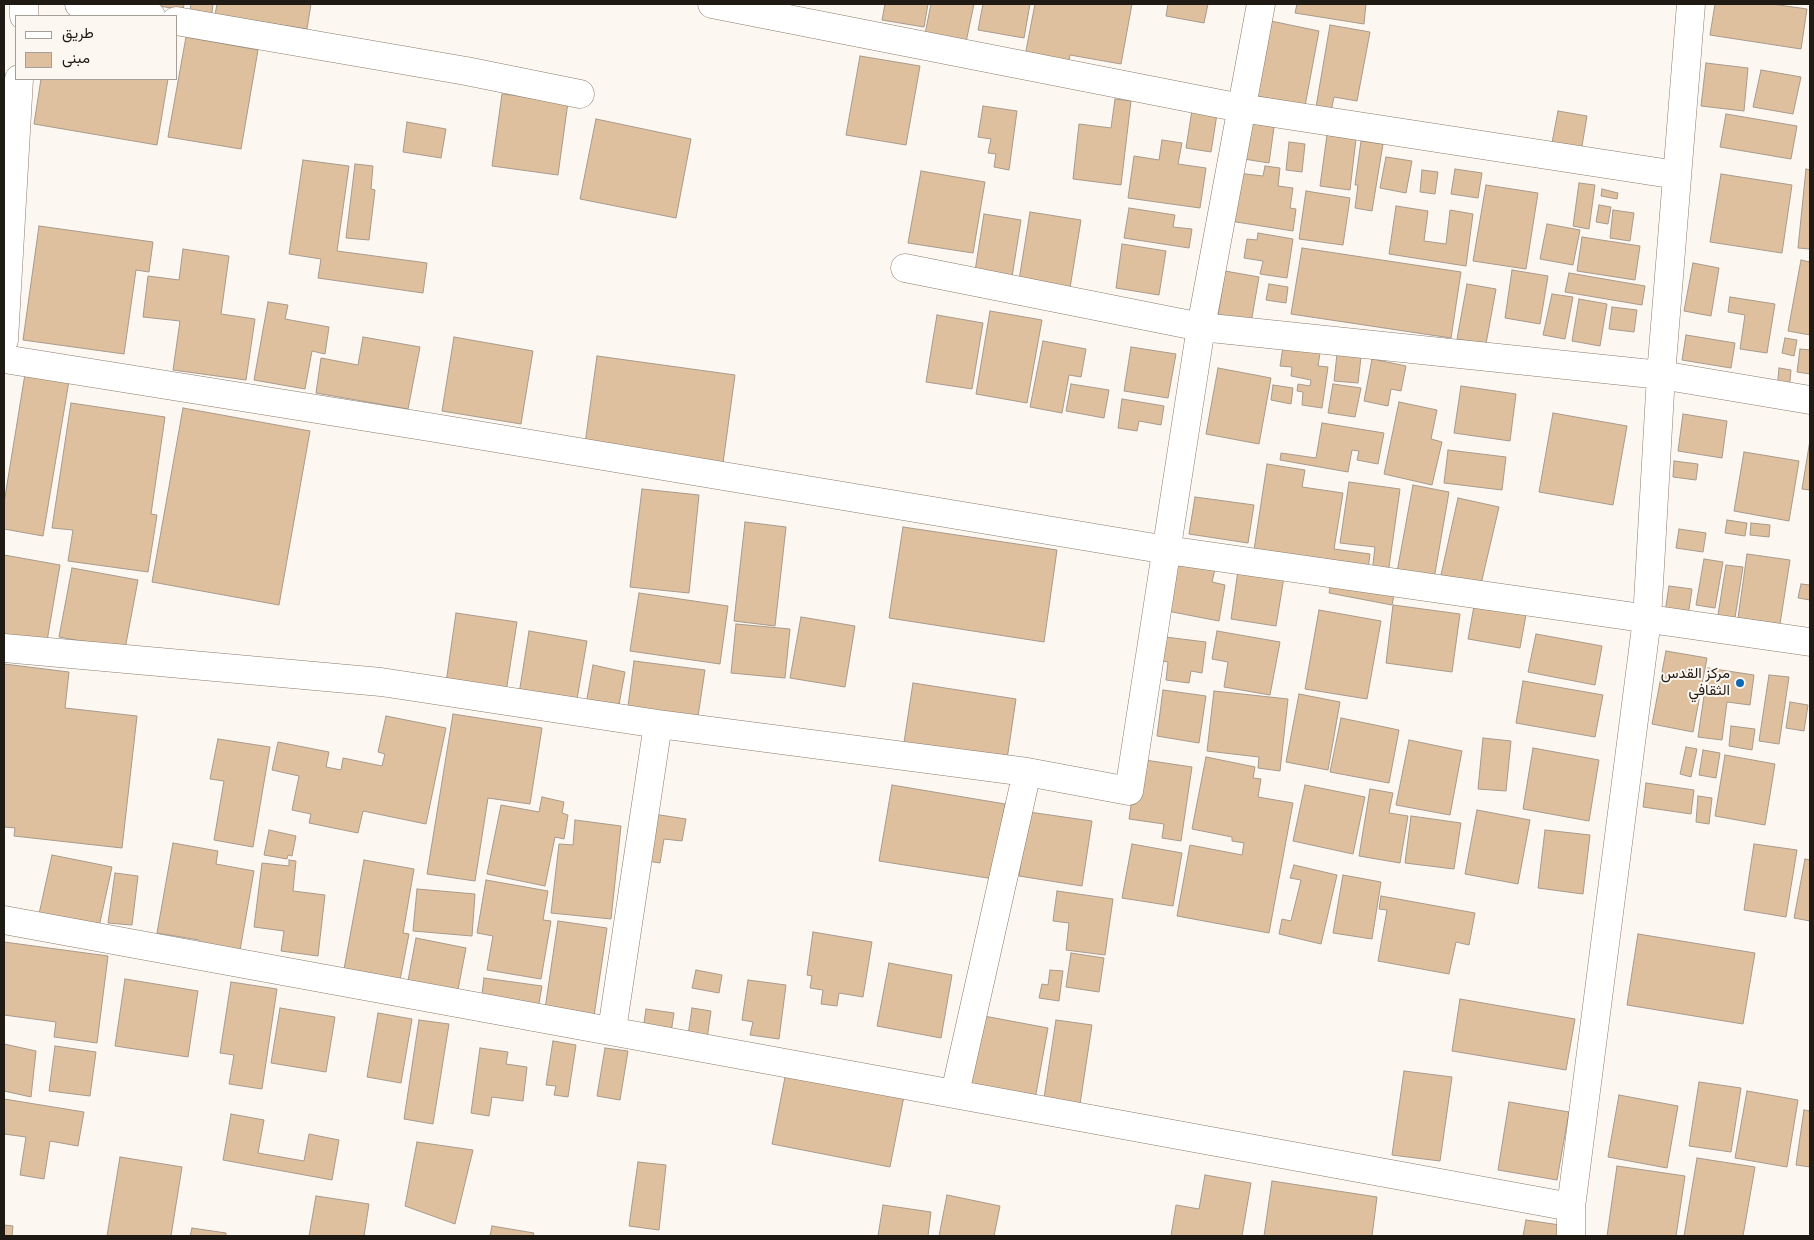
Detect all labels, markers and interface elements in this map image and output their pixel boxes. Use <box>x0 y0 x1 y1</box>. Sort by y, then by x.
legend <box>15 15 178 80</box>
text: طريق <box>62 24 94 42</box>
text: مبنى <box>62 49 90 67</box>
place label: مركز القدس الثقافي <box>1661 665 1730 700</box>
marker: مركز القدس الثقافي <box>1734 677 1746 689</box>

